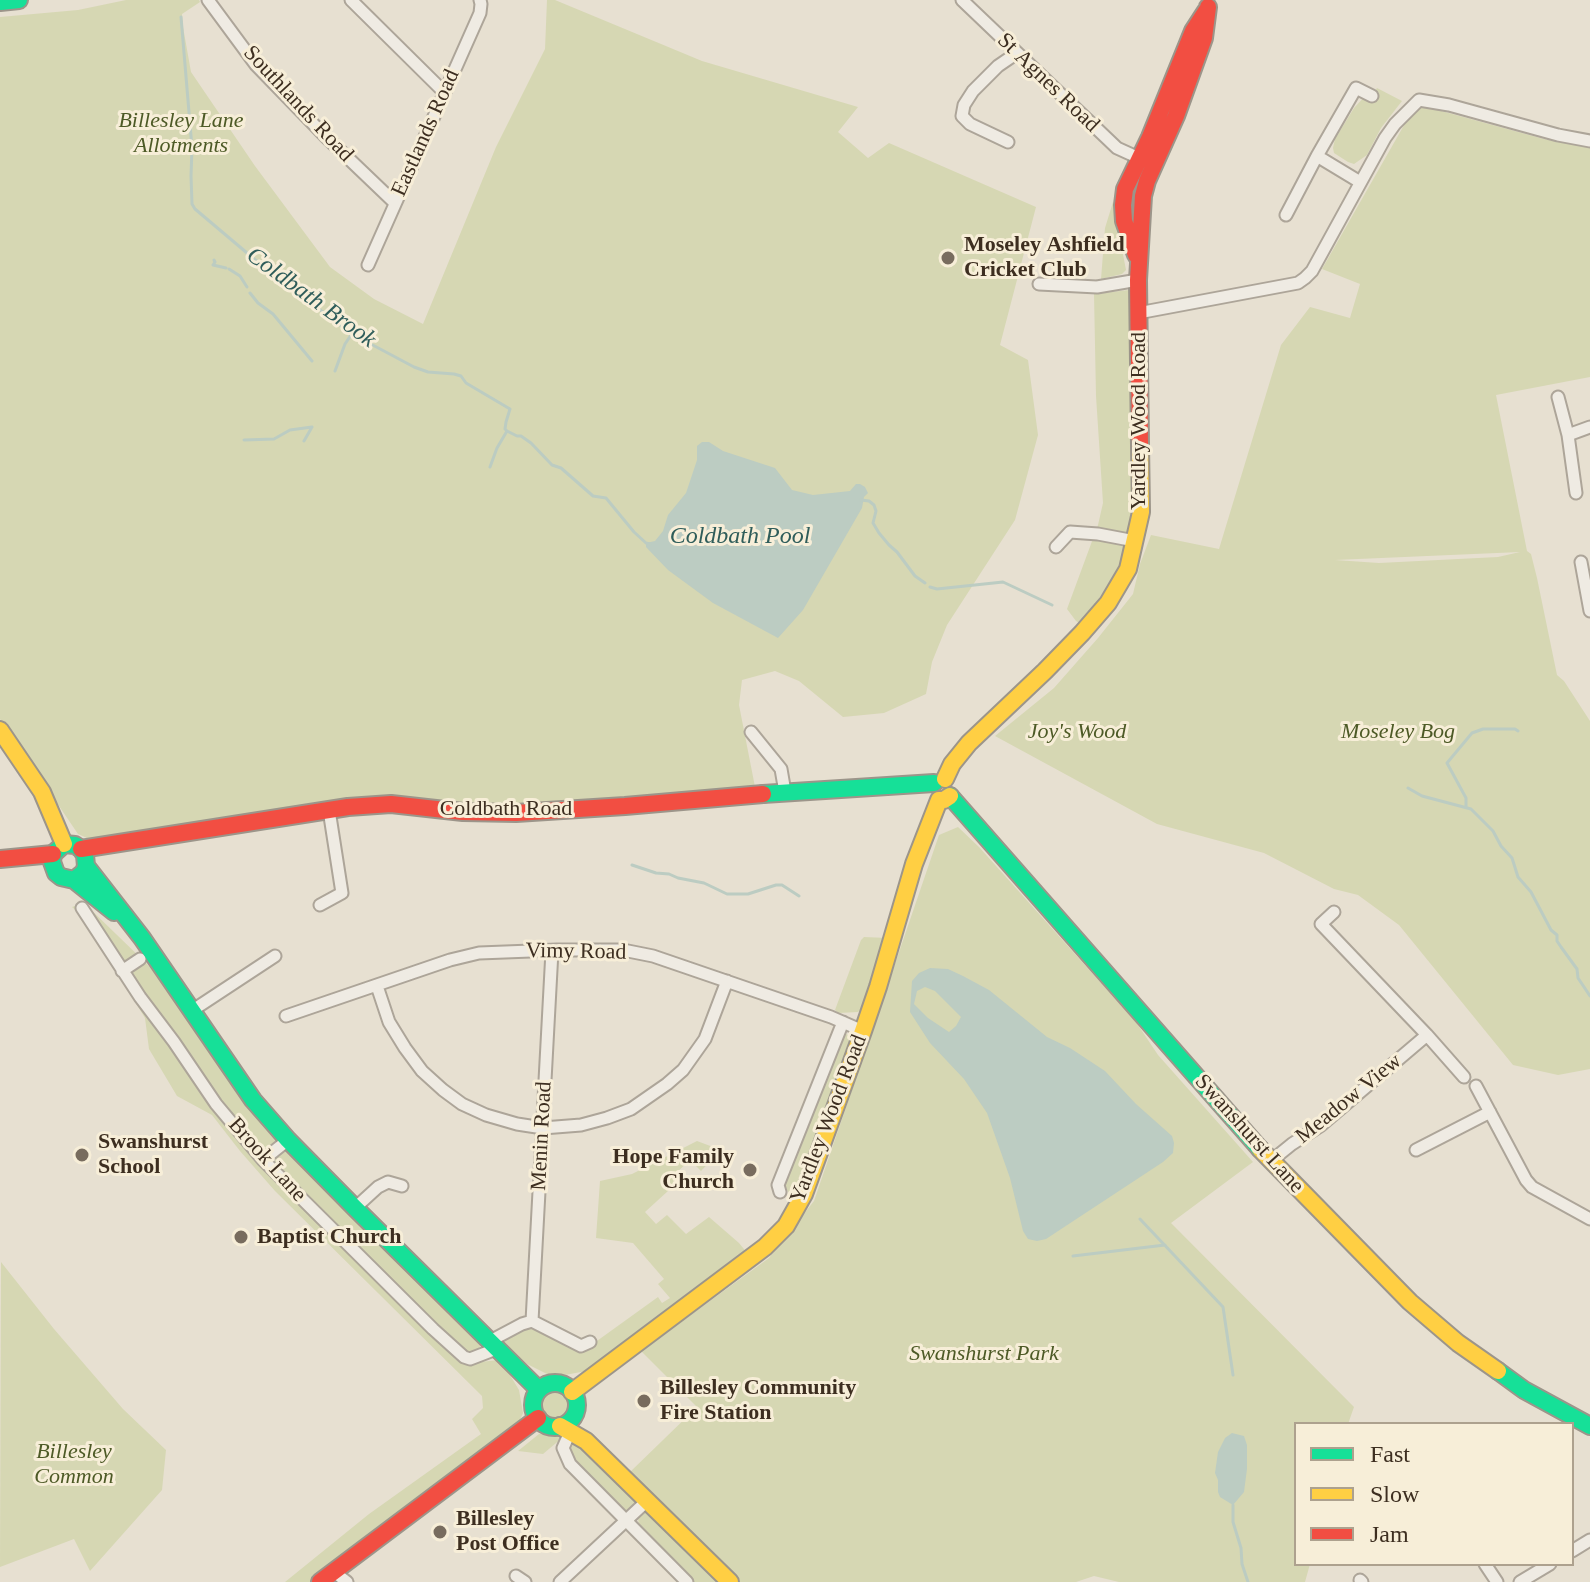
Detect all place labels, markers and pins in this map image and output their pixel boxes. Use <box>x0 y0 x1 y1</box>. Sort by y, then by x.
place label: Moseley Ashfield Cricket Club <box>964 232 1125 284</box>
marker: Moseley Ashfield Cricket Club <box>939 249 957 267</box>
place label: Swanshurst School <box>98 1129 208 1180</box>
place label: Hope Family Church <box>612 1144 734 1196</box>
marker: Swanshurst School <box>73 1146 91 1164</box>
marker: Hope Family Church <box>741 1161 759 1179</box>
place label: Baptist Church <box>257 1224 401 1250</box>
marker: Baptist Church <box>232 1228 250 1246</box>
place label: Billesley Community Fire Station <box>660 1375 856 1426</box>
marker: Billesley Community Fire Station <box>635 1392 653 1410</box>
place label: Billesley Post Office <box>456 1506 559 1558</box>
marker: Billesley Post Office <box>431 1523 449 1541</box>

